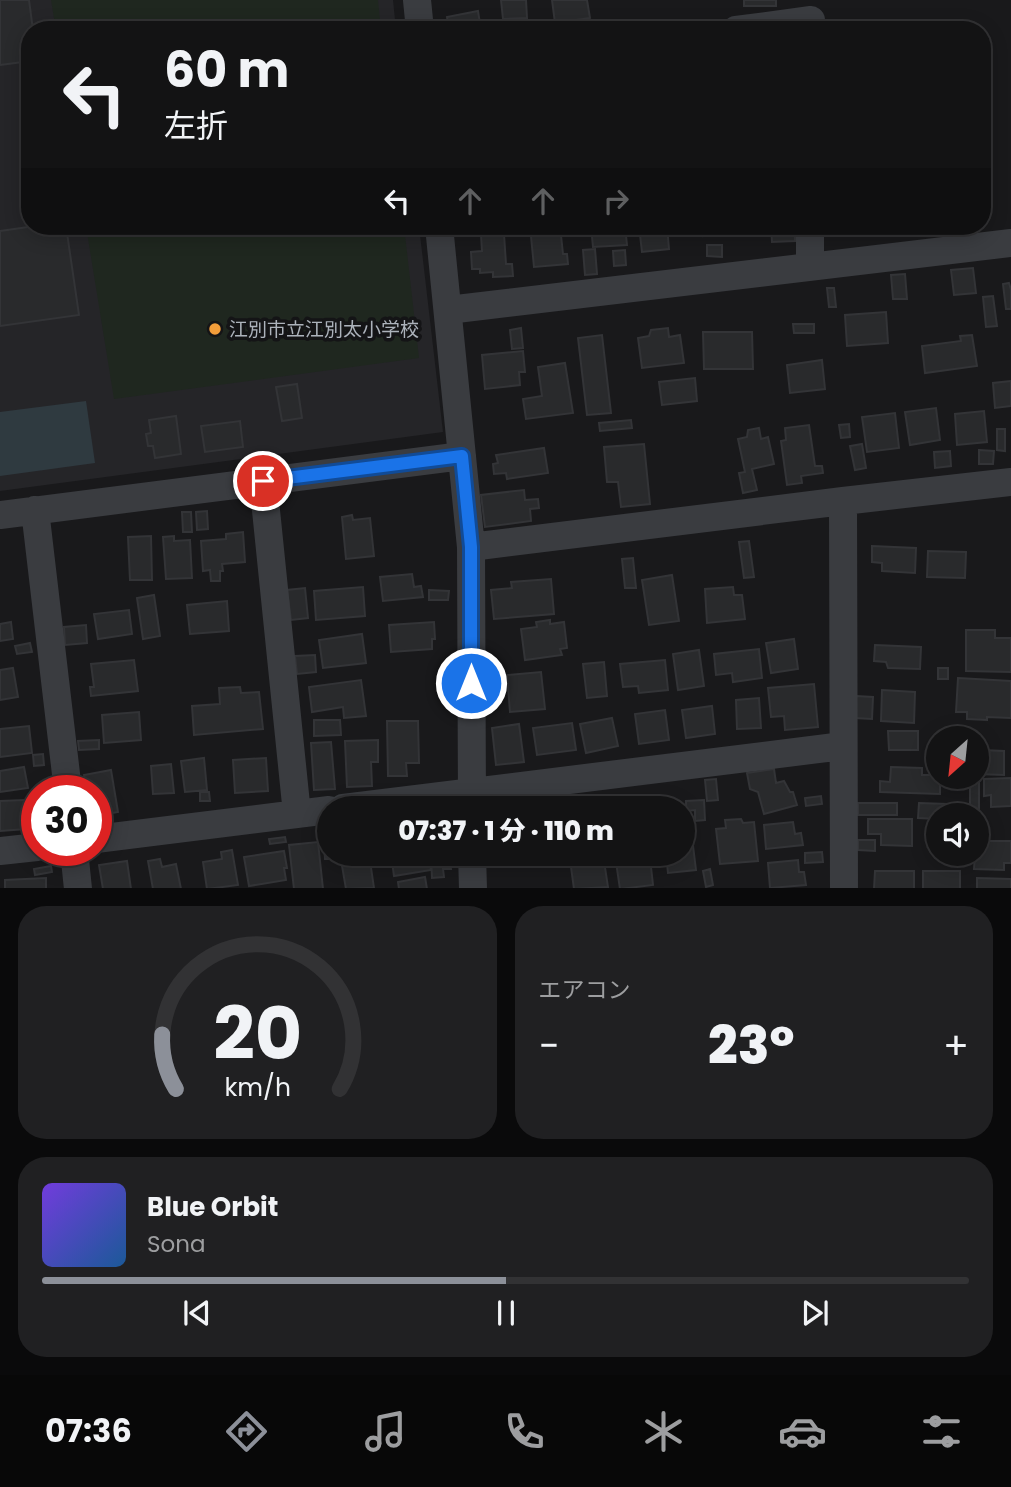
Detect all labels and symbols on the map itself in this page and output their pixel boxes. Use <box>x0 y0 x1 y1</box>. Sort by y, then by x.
place label: 江別市立江別太小学校 <box>229 316 419 343</box>
marker: 江別市立江別太小学校 <box>207 321 223 337</box>
pin <box>233 451 293 511</box>
position arrow <box>434 646 508 720</box>
north arrow <box>926 726 989 789</box>
speed limit sign: 30 <box>21 775 112 866</box>

